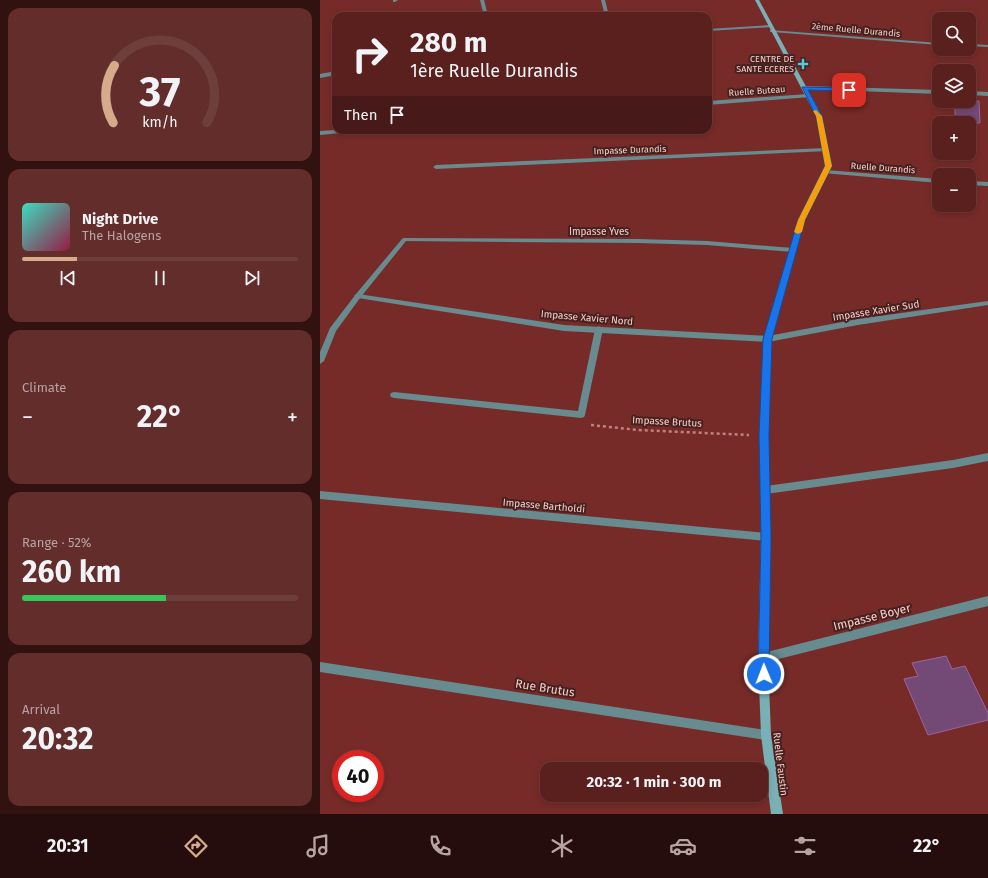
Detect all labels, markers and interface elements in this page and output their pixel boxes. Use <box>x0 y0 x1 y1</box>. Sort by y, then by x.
map controls <box>932 12 976 212</box>
button: search <box>932 12 976 56</box>
street label: 2ème Ruelle Durandis <box>811 21 901 39</box>
text: 280 m <box>410 26 487 59</box>
icon: right <box>344 28 396 80</box>
place label: CENTRE DE SANTE ECERES <box>736 54 794 74</box>
marker: CENTRE DE SANTE ECERES <box>797 58 809 70</box>
text: 1ère Ruelle Durandis <box>410 60 578 82</box>
button: layers <box>932 64 976 108</box>
text: 37 <box>139 66 180 116</box>
pin <box>832 73 866 107</box>
icon: arrive <box>838 79 860 101</box>
street label: Ruelle Buteau <box>728 84 786 98</box>
icon: arrive <box>386 104 408 126</box>
text: Then <box>344 106 378 124</box>
text: km/h <box>142 113 178 130</box>
button: + <box>932 116 976 160</box>
street label: Impasse Durandis <box>594 144 666 156</box>
street label: Ruelle Durandis <box>850 161 916 175</box>
button: − <box>932 168 976 212</box>
text: Night Drive <box>82 210 158 228</box>
street label: Impasse Yves <box>569 226 629 238</box>
text: The Halogens <box>82 228 161 243</box>
icon: previous <box>57 267 79 289</box>
icon: pause <box>149 267 171 289</box>
icon: next <box>241 267 263 289</box>
street label: Impasse Xavier Sud <box>832 298 920 324</box>
street label: Impasse Xavier Nord <box>540 308 634 328</box>
text: Climate <box>22 380 66 395</box>
text: 22° <box>137 399 183 435</box>
text: − <box>22 404 33 431</box>
text: + <box>287 404 298 431</box>
street label: Impasse Brutus <box>632 414 702 430</box>
street label: Impasse Bartholdi <box>502 496 586 516</box>
text: Range · 52% <box>22 535 92 550</box>
text: 260 km <box>22 554 121 590</box>
street label: Impasse Boyer <box>832 601 913 633</box>
position arrow <box>743 653 785 695</box>
street label: Rue Brutus <box>514 676 576 700</box>
text: Arrival <box>22 702 60 717</box>
text: 20:32 <box>22 721 94 757</box>
street label: Ruelle Faustin <box>770 732 790 796</box>
speed limit sign: 40 <box>332 750 384 802</box>
text: 20:32 · 1 min · 300 m <box>587 773 721 791</box>
icon: directions <box>182 832 210 860</box>
icon: music <box>304 832 332 860</box>
icon: phone <box>426 832 454 860</box>
icon: climate <box>548 832 576 860</box>
icon: car <box>669 832 697 860</box>
icon: filters <box>791 832 819 860</box>
text: 20:31 <box>47 835 89 857</box>
text: 22° <box>913 835 941 857</box>

